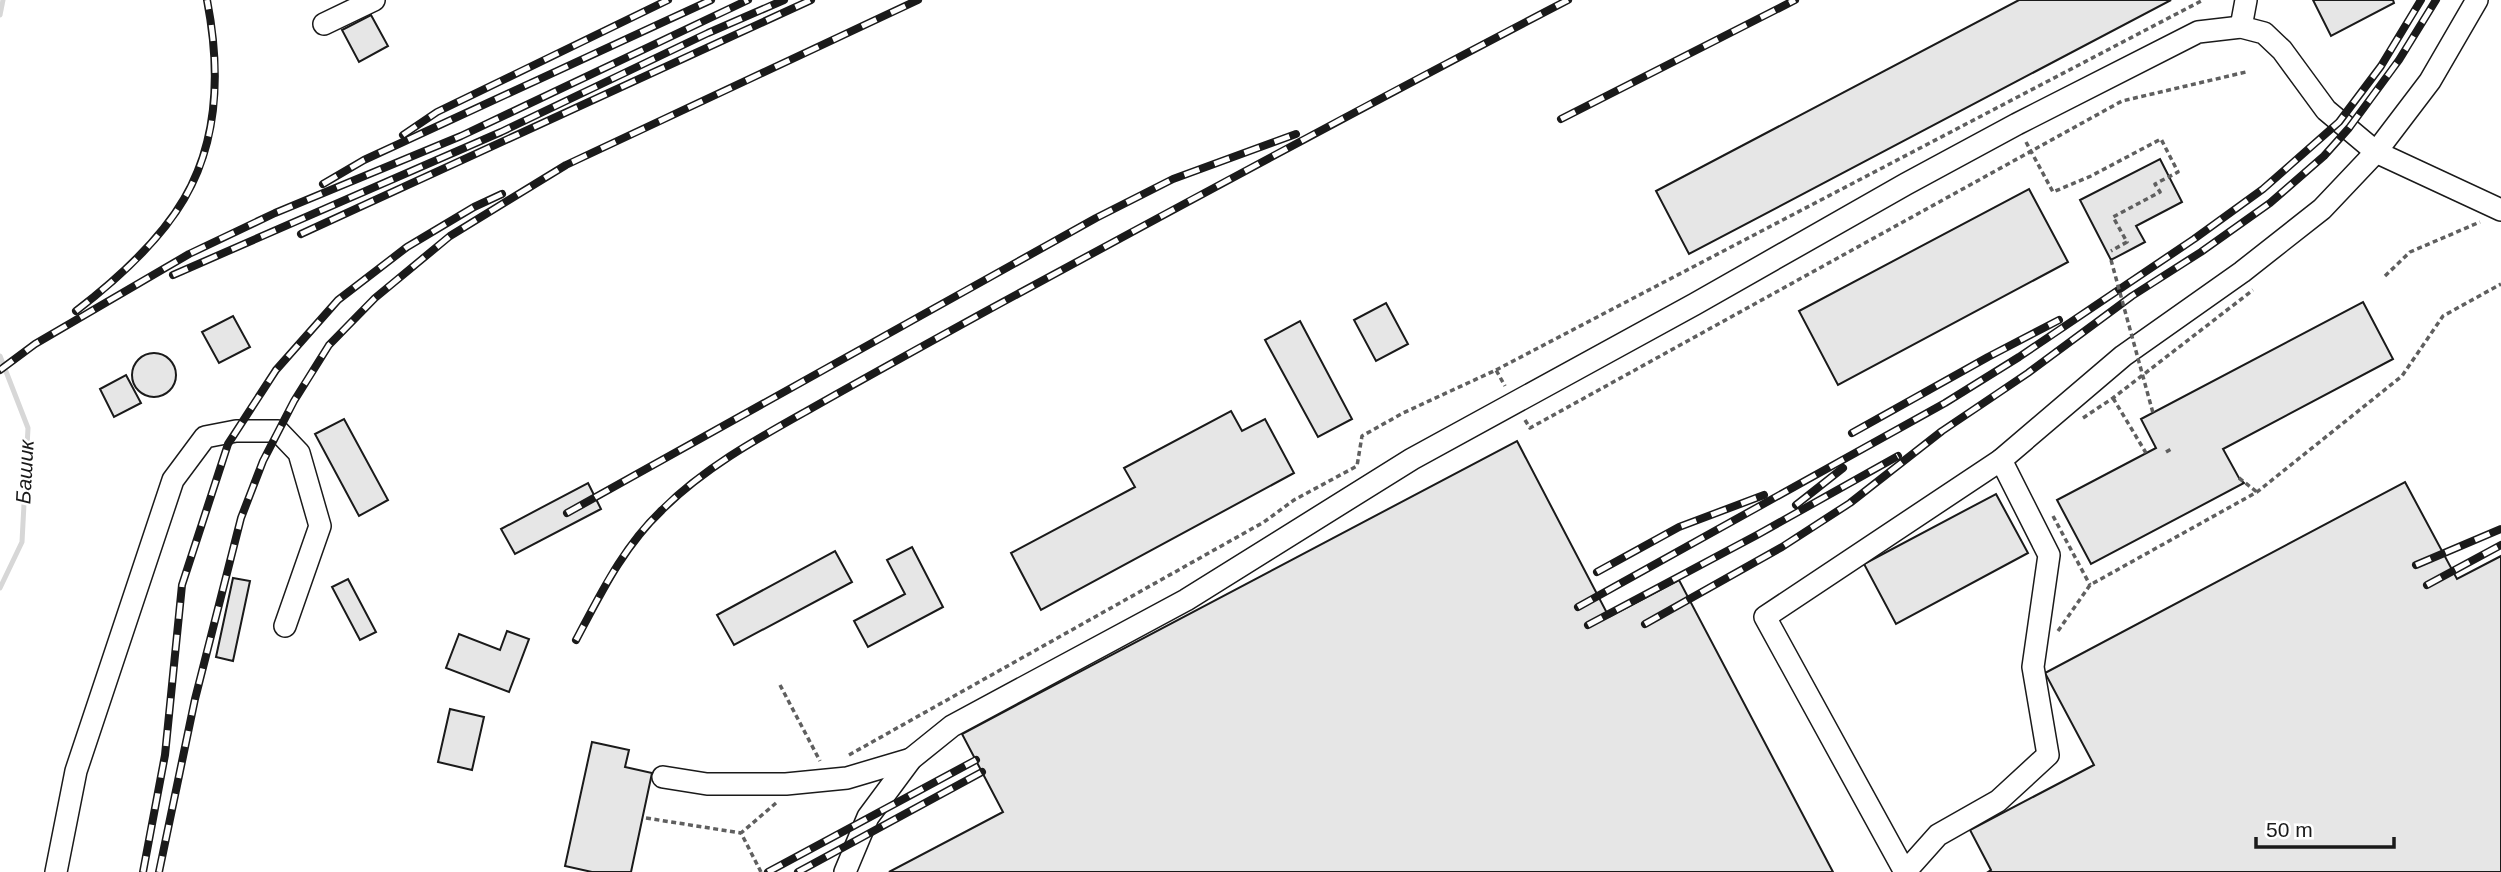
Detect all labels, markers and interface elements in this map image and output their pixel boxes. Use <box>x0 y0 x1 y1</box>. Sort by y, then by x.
water label: Башик <box>11 438 38 505</box>
scale bar <box>2256 806 2394 850</box>
text: 50 m <box>2266 818 2313 841</box>

